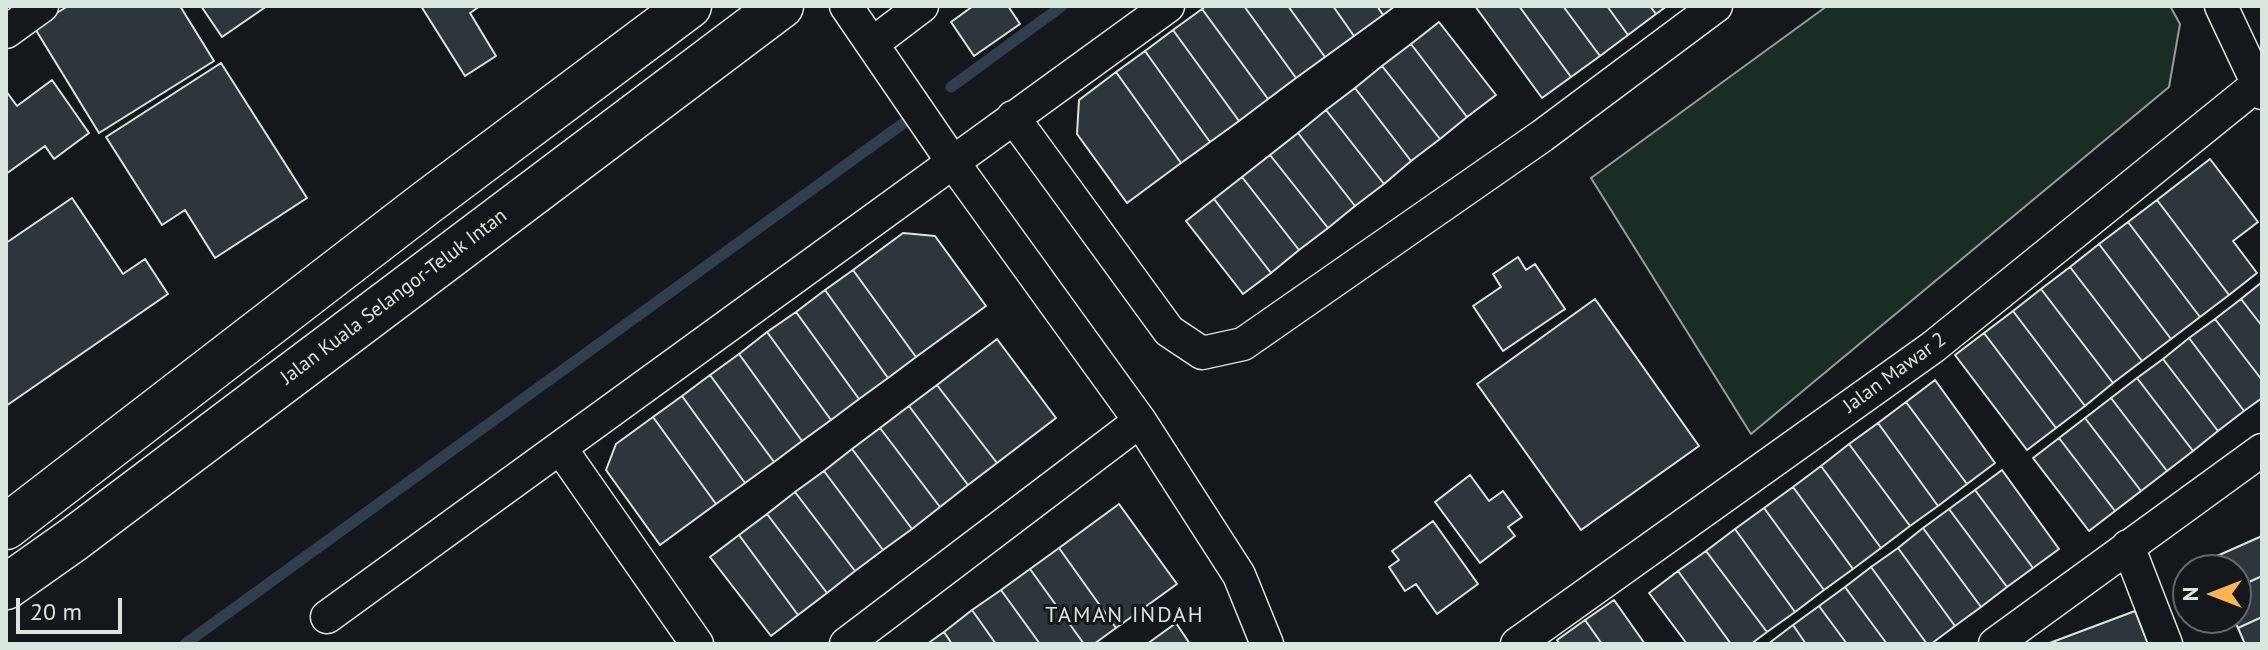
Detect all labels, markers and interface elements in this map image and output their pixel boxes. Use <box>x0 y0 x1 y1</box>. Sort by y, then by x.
street label: Jalan Kuala Selangor-Teluk Intan <box>276 204 512 390</box>
street label: Jalan Mawar 2 <box>1839 328 1951 418</box>
north arrow <box>2172 554 2252 634</box>
scale bar <box>20 582 126 632</box>
text: N <box>2176 587 2204 601</box>
text: 20 m <box>30 596 82 627</box>
district label: TAMAN INDAH <box>1045 603 1205 629</box>

